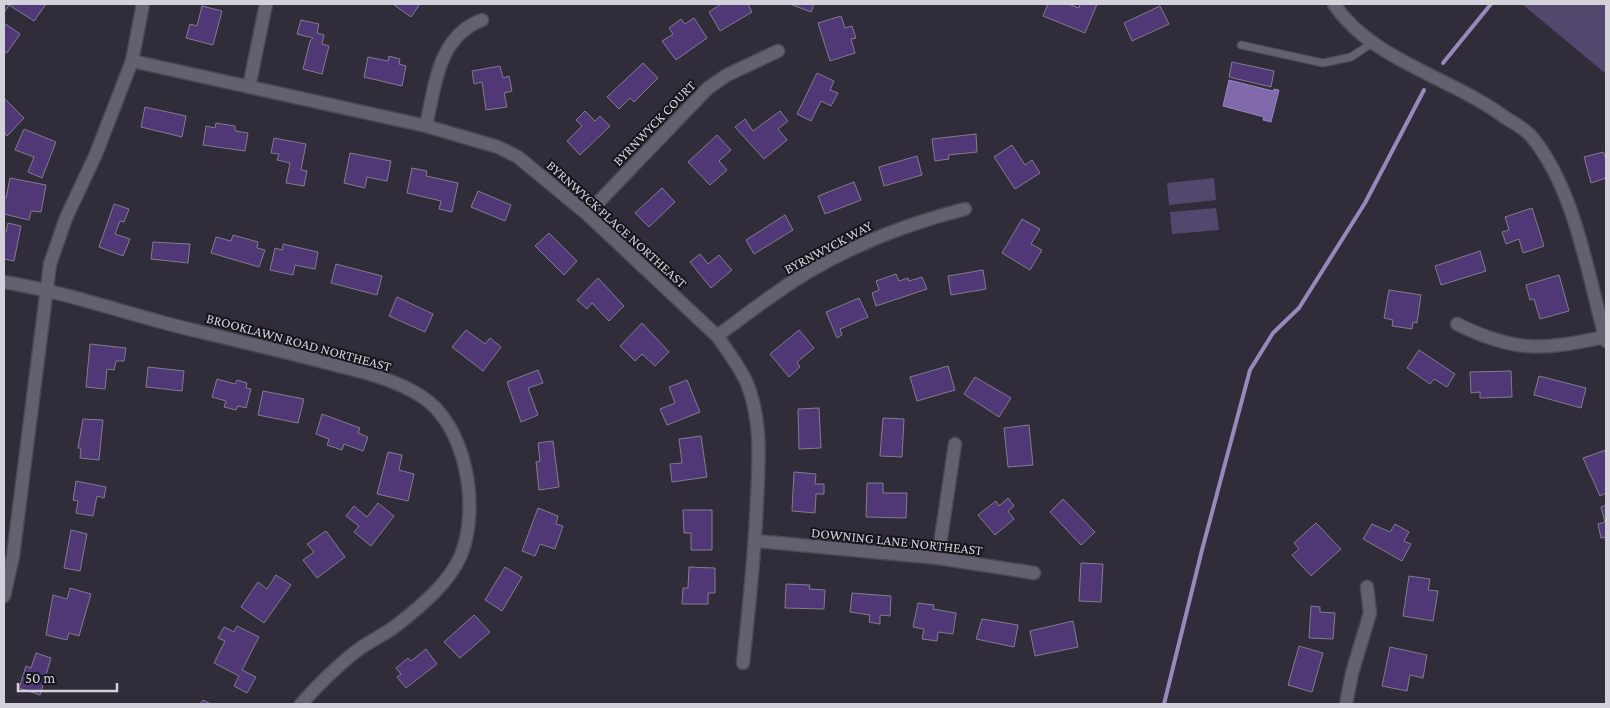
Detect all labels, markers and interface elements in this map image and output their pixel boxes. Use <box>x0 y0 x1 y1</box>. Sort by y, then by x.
street label: BYRNWYCK COURT <box>609 77 699 169</box>
street label: BYRNWYCK PLACE NORTHEAST <box>544 157 691 291</box>
street label: BYRNWYCK WAY <box>781 217 875 277</box>
street label: BROOKLAWN ROAD NORTHEAST <box>205 310 394 375</box>
street label: DOWNING LANE NORTHEAST <box>810 524 984 558</box>
scale bar <box>18 660 116 692</box>
text: 50 m <box>25 670 55 686</box>

